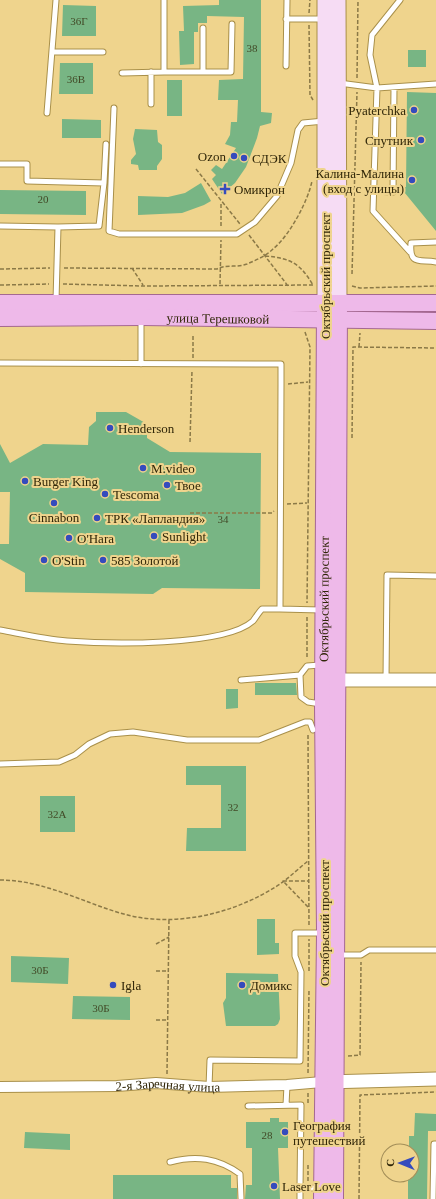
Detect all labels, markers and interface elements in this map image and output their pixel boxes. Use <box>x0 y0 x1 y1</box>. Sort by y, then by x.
house number: 36Г <box>70 15 88 27</box>
house number: 38 <box>247 42 258 54</box>
house number: 36В <box>67 73 85 85</box>
place label: Pyaterchka <box>348 103 406 118</box>
marker: Pyaterchka <box>409 105 419 115</box>
place label: Спутник <box>365 133 414 148</box>
marker: Спутник <box>416 135 426 145</box>
place label: Ozon <box>198 149 226 164</box>
marker: Ozon <box>229 151 239 161</box>
place label: СДЭК <box>252 151 287 166</box>
marker: СДЭК <box>239 153 249 163</box>
place label: Калина-Малина (вход с улицы) <box>316 166 404 196</box>
marker: Калина-Малина (вход с улицы) <box>407 175 417 185</box>
place label: Омикрон <box>234 182 285 197</box>
marker: Омикрон <box>219 183 231 195</box>
house number: 20 <box>38 193 49 205</box>
street label: Октябрьский проспект <box>318 213 333 339</box>
street label: улица Терешковой <box>167 310 269 326</box>
place label: Henderson <box>118 421 175 436</box>
marker: Henderson <box>105 423 115 433</box>
place label: M.video <box>151 461 195 476</box>
marker: M.video <box>138 463 148 473</box>
place label: Burger King <box>33 474 99 489</box>
marker: Burger King <box>20 476 30 486</box>
place label: Твое <box>175 478 201 493</box>
marker: Твое <box>162 480 172 490</box>
place label: Tescoma <box>113 487 159 502</box>
marker: Tescoma <box>100 489 110 499</box>
marker: Cinnabon <box>49 498 59 508</box>
place label: Cinnabon <box>29 510 80 525</box>
place label: ТРК «Лапландия» <box>105 511 205 526</box>
marker: ТРК «Лапландия» <box>92 513 102 523</box>
house number: 34 <box>218 513 229 525</box>
place label: Sunlight <box>162 529 206 544</box>
place label: O'Hara <box>77 531 114 546</box>
marker: Sunlight <box>149 531 159 541</box>
marker: O'Hara <box>64 533 74 543</box>
street label: Октябрьский проспект <box>316 536 331 662</box>
place label: O'Stin <box>52 553 85 568</box>
place label: 585 Золотой <box>111 553 178 568</box>
marker: O'Stin <box>39 555 49 565</box>
marker: 585 Золотой <box>98 555 108 565</box>
house number: 32 <box>228 801 239 813</box>
house number: 32А <box>48 808 67 820</box>
street label: Октябрьский проспект <box>317 860 332 986</box>
house number: 30Б <box>31 964 49 976</box>
place label: Igla <box>121 978 141 993</box>
place label: Домикс <box>250 978 292 993</box>
marker: Igla <box>108 980 118 990</box>
marker: Домикс <box>237 980 247 990</box>
house number: 30Б <box>92 1002 110 1014</box>
street label: 2-я Заречная улица <box>115 1075 221 1095</box>
place label: География путешествий <box>293 1118 366 1148</box>
marker: География путешествий <box>280 1127 290 1137</box>
house number: 28 <box>262 1129 273 1141</box>
north arrow <box>380 1143 420 1183</box>
text: С <box>384 1159 396 1167</box>
place label: Laser Love <box>282 1179 341 1194</box>
marker: Laser Love <box>269 1181 279 1191</box>

